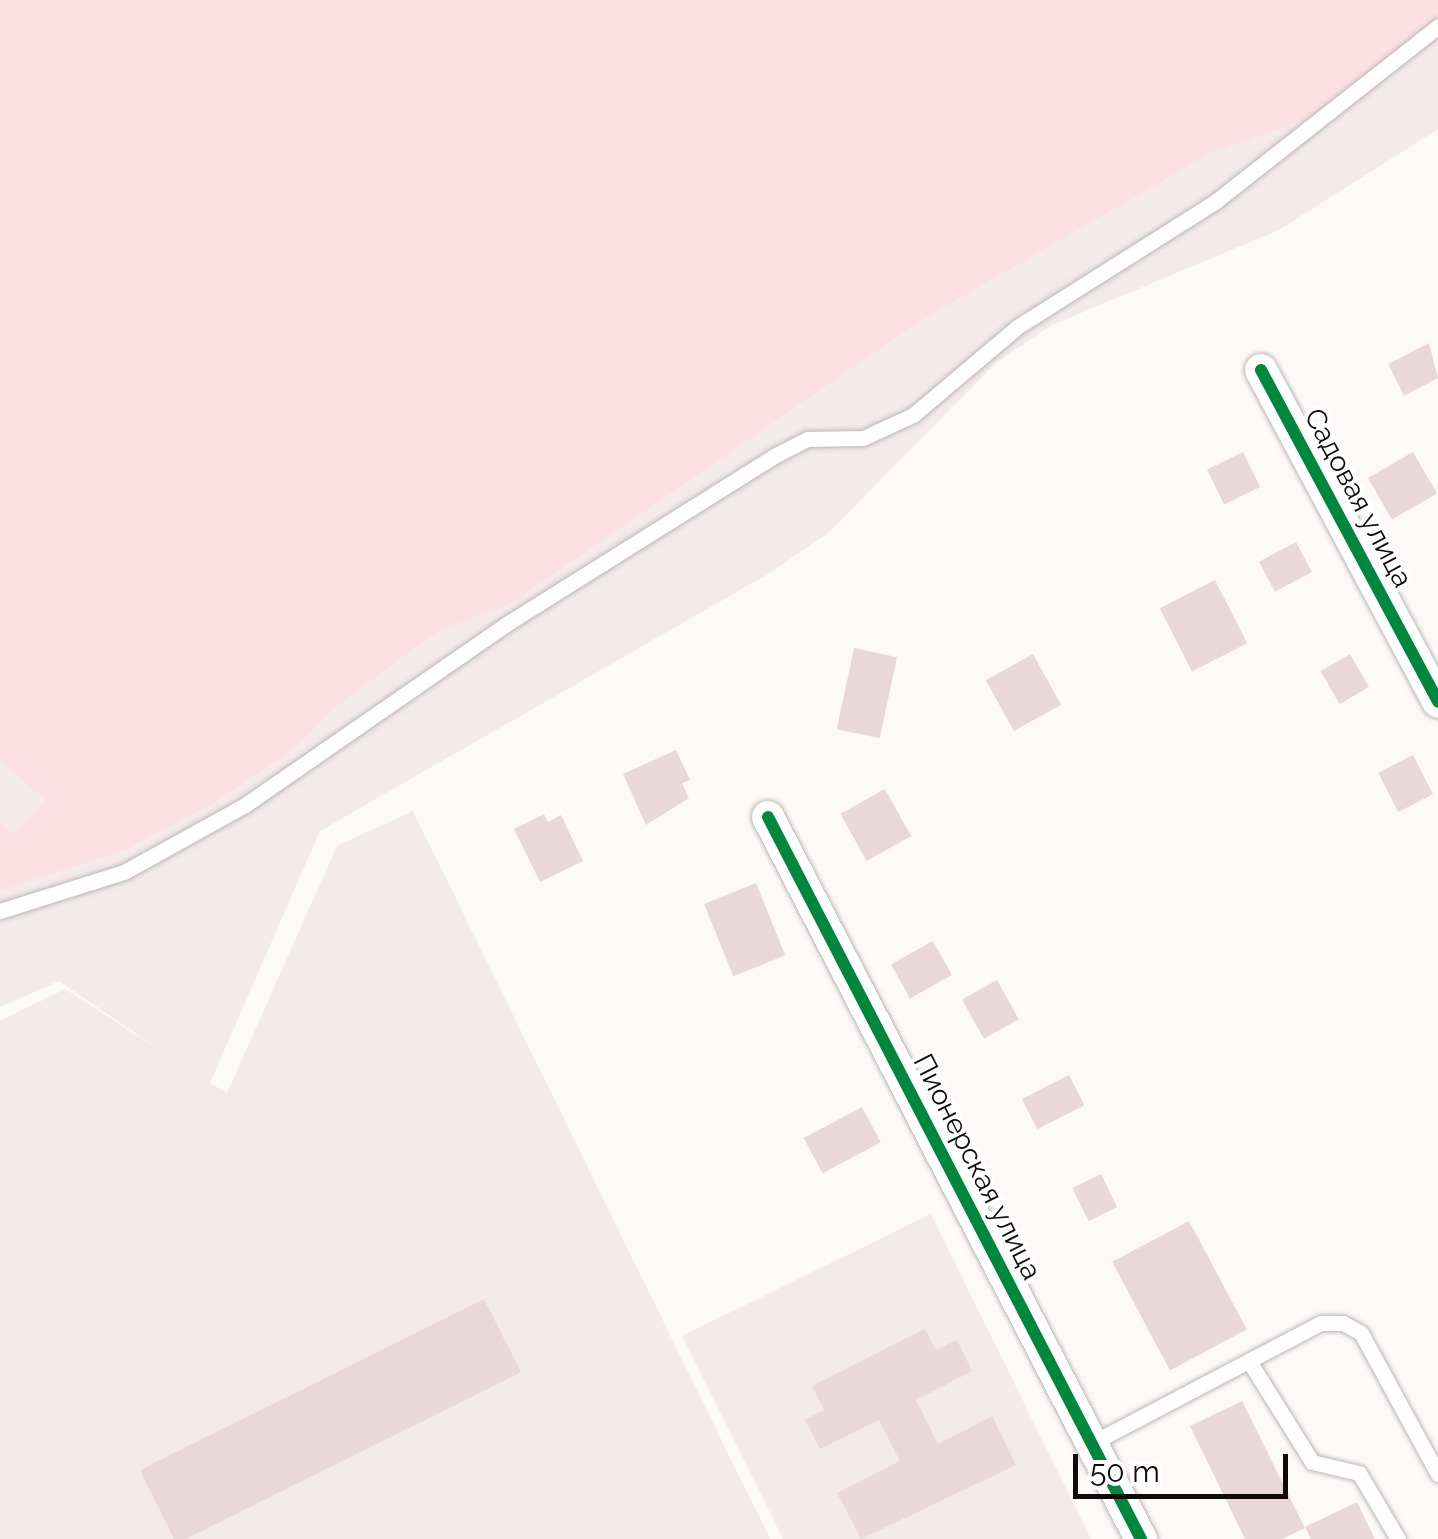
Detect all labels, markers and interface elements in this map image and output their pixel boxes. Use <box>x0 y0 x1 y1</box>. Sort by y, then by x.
street label: Садовая улица <box>1297 402 1419 594</box>
street label: Пионерская улица <box>905 1048 1049 1286</box>
scale bar <box>1078 1434 1293 1496</box>
text: 50 m <box>1090 1454 1160 1489</box>

